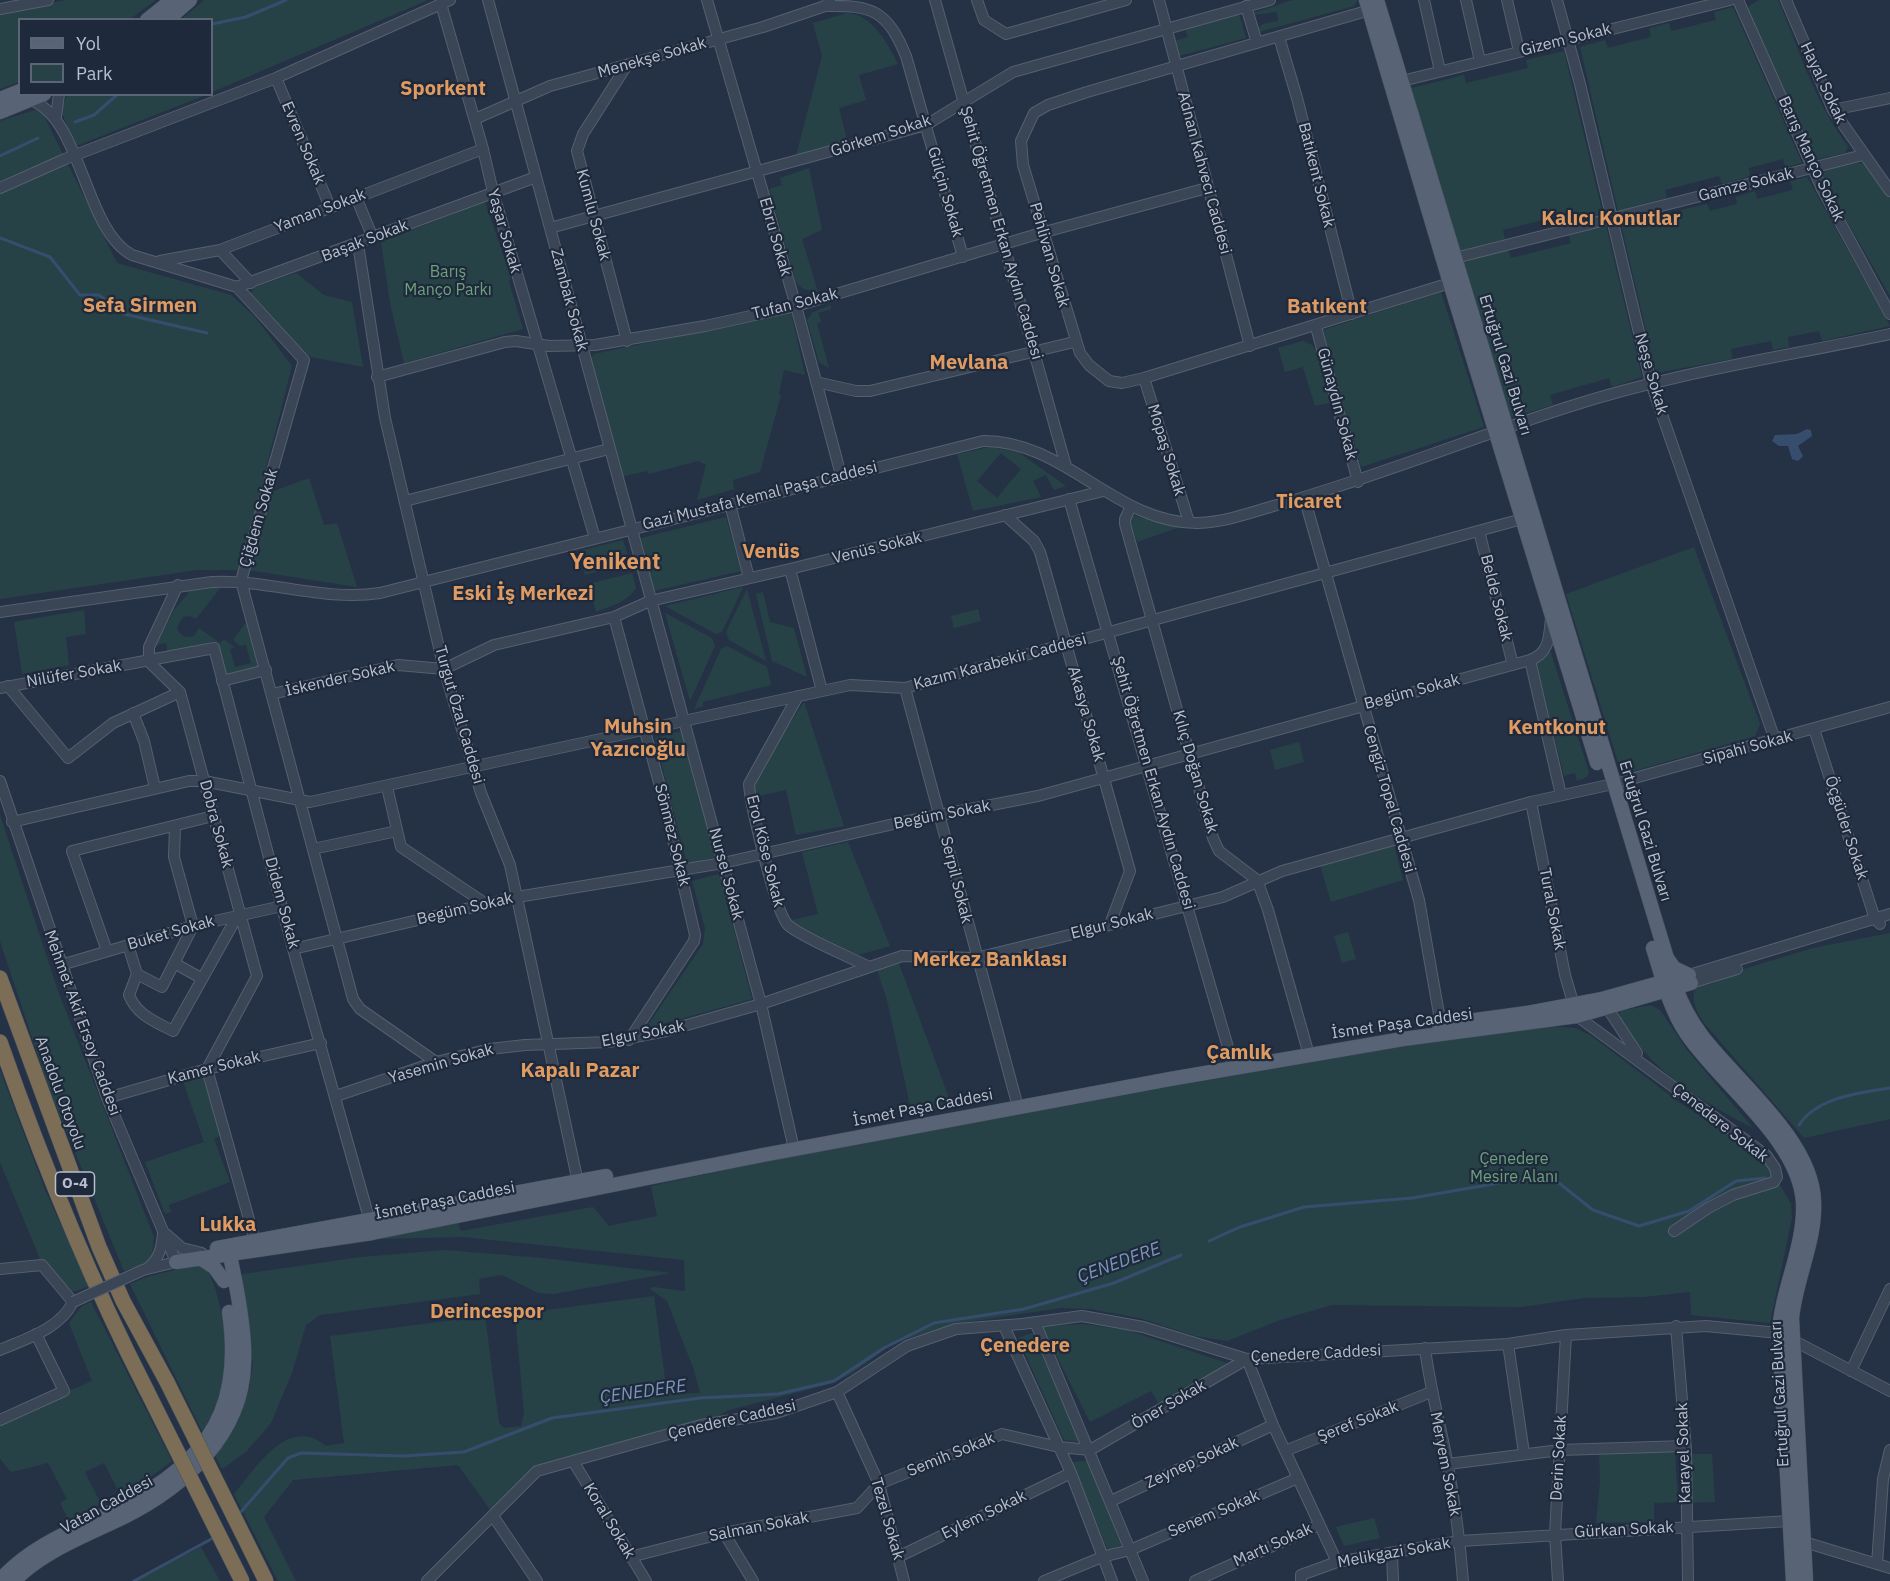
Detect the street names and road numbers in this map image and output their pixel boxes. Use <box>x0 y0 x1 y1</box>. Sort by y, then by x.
street label: Gizem Sokak <box>1519 19 1613 61</box>
street label: Menekşe Sokak <box>596 33 708 83</box>
street label: Hayal Sokak <box>1796 39 1850 127</box>
street label: Adnan Kahveci Caddesi <box>1173 90 1235 256</box>
street label: Barış Manço Sokak <box>1774 94 1848 224</box>
street label: Evren Sokak <box>277 99 329 187</box>
street label: Şehit Öğretmen Erkan Aydın Caddesi <box>956 104 1046 362</box>
street label: Görkem Sokak <box>828 111 934 161</box>
street label: Batıkent Sokak <box>1294 120 1338 230</box>
street label: Gülçin Sokak <box>923 145 967 239</box>
street label: Gamze Sokak <box>1697 164 1795 206</box>
street label: Kumlu Sokak <box>572 167 614 263</box>
street label: Yaman Sokak <box>272 185 368 237</box>
street label: Yaşar Sokak <box>483 187 525 275</box>
street label: Ebru Sokak <box>755 195 795 279</box>
street label: Pehlivan Sokak <box>1025 200 1073 310</box>
street label: Başak Sokak <box>319 216 411 266</box>
street label: Zambak Sokak <box>546 247 592 353</box>
street label: Tufan Sokak <box>750 284 840 324</box>
street label: Ertuğrul Gazi Bulvarı <box>1474 292 1536 438</box>
street label: Neşe Sokak <box>1630 331 1672 417</box>
street label: Günaydın Sokak <box>1313 346 1361 462</box>
street label: Mopaş Sokak <box>1143 402 1189 498</box>
street label: Gazi Mustafa Kemal Paşa Caddesi <box>641 458 879 534</box>
street label: Çiğdem Sokak <box>236 466 282 570</box>
street label: Venüs Sokak <box>830 528 924 568</box>
street label: Belde Sokak <box>1476 552 1516 644</box>
street label: Kazım Karabekir Caddesi <box>911 630 1089 694</box>
street label: Turgut Özal Caddesi <box>430 644 488 786</box>
street label: Şehit Öğretmen Erkan Aydın Caddesi <box>1108 654 1198 912</box>
street label: Nilüfer Sokak <box>25 656 123 692</box>
street label: İskender Sokak <box>284 657 396 701</box>
street label: Akasya Sokak <box>1063 664 1109 764</box>
street label: Begüm Sokak <box>1362 670 1462 714</box>
street label: Kılıç Doğan Sokak <box>1168 708 1222 836</box>
street label: Cengiz Topel Caddesi <box>1359 723 1419 875</box>
street label: Sipahi Sokak <box>1701 727 1795 769</box>
street label: Ertuğrul Gazi Bulvarı <box>1614 758 1676 904</box>
street label: Öçgüder Sokak <box>1820 774 1872 882</box>
street label: Dobra Sokak <box>195 778 237 870</box>
street label: Sönmez Sokak <box>650 782 694 888</box>
street label: Erol Köse Sokak <box>742 793 788 909</box>
street label: Begüm Sokak <box>892 796 992 834</box>
street label: Nursel Sokak <box>704 826 748 922</box>
street label: Serpil Sokak <box>936 835 976 925</box>
street label: Didem Sokak <box>261 855 303 951</box>
street label: Tural Sokak <box>1535 866 1569 952</box>
street label: Begüm Sokak <box>415 889 515 929</box>
street label: Elgur Sokak <box>1069 904 1155 944</box>
street label: Buket Sokak <box>125 911 217 955</box>
street label: Mehmet Akif Ersoy Caddesi <box>39 928 125 1118</box>
street label: İsmet Paşa Caddesi <box>1330 1005 1474 1043</box>
street label: Elgur Sokak <box>600 1017 686 1051</box>
street label: Anadolu Otoyolu <box>31 1034 89 1152</box>
street label: Yasemin Sokak <box>386 1040 496 1088</box>
street label: Kamer Sokak <box>166 1047 262 1089</box>
street label: Çenedere Sokak <box>1668 1080 1772 1166</box>
street label: İsmet Paşa Caddesi <box>851 1085 995 1131</box>
road number: O-4 <box>56 1172 94 1196</box>
street label: İsmet Paşa Caddesi <box>373 1178 517 1224</box>
street label: Ertuğrul Gazi Bulvarı <box>1767 1320 1793 1468</box>
street label: Çenedere Caddesi <box>1250 1341 1382 1367</box>
street label: Öner Sokak <box>1129 1376 1209 1434</box>
street label: Çenedere Caddesi <box>666 1396 798 1444</box>
street label: Şeref Sokak <box>1315 1397 1401 1447</box>
street label: Karayel Sokak <box>1673 1402 1695 1504</box>
street label: Meryem Sokak <box>1425 1410 1465 1518</box>
street label: Derin Sokak <box>1547 1415 1571 1501</box>
street label: Semih Sokak <box>905 1429 997 1481</box>
street label: Zeynep Sokak <box>1142 1433 1242 1493</box>
street label: Vatan Caddesi <box>58 1472 156 1538</box>
street label: Tezel Sokak <box>866 1476 908 1562</box>
street label: Koral Sokak <box>579 1480 639 1562</box>
street label: Eylem Sokak <box>939 1486 1029 1544</box>
street label: Senem Sokak <box>1165 1486 1263 1542</box>
street label: Salman Sokak <box>708 1508 810 1546</box>
street label: Gürkan Sokak <box>1574 1518 1674 1542</box>
street label: Martı Sokak <box>1231 1519 1315 1571</box>
street label: Melikgazi Sokak <box>1336 1534 1452 1572</box>

